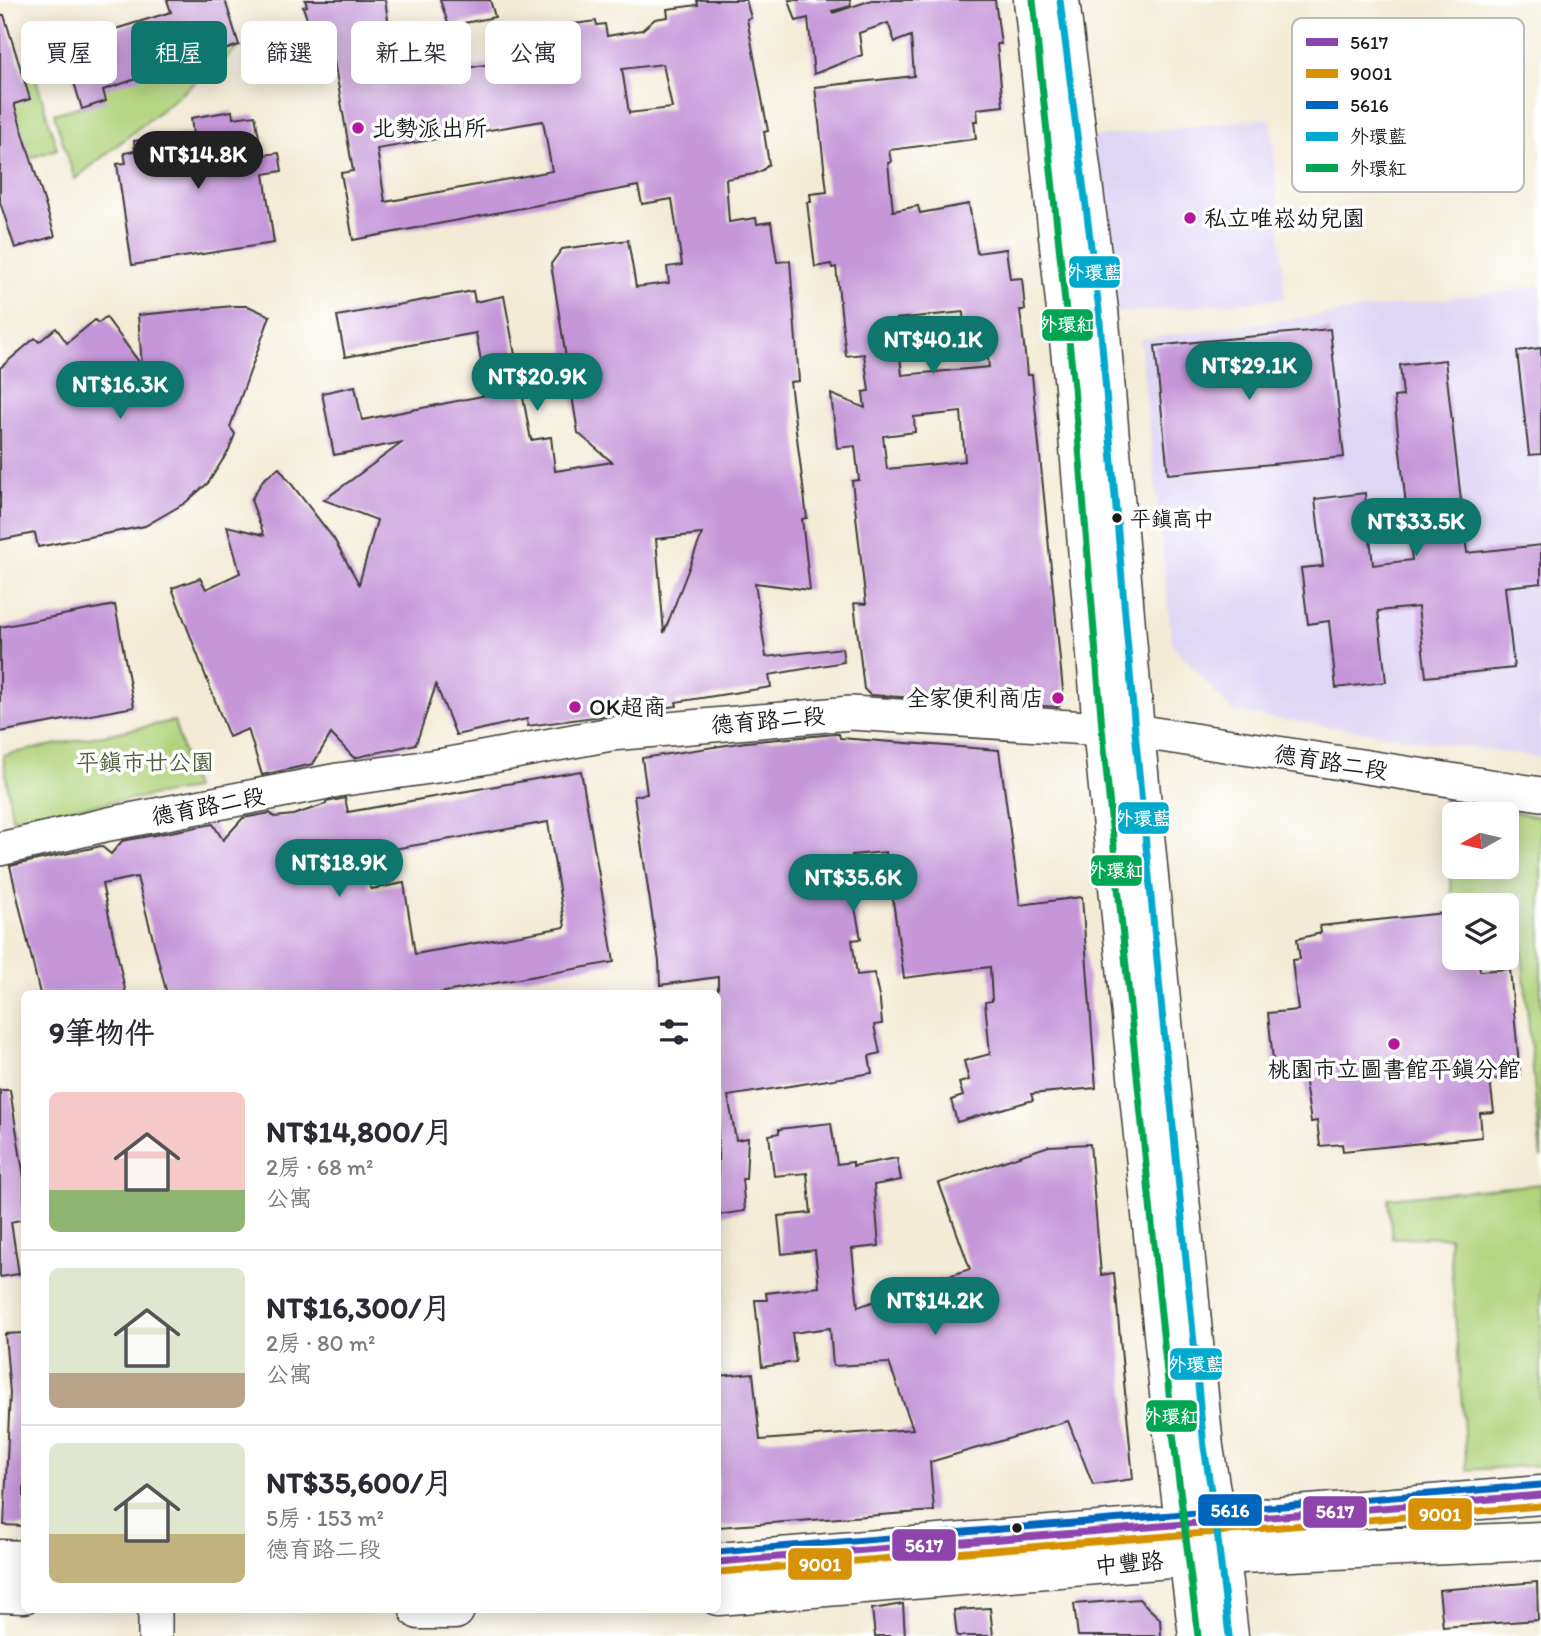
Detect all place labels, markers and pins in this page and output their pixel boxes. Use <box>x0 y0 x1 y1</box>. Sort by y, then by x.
place label: 北勢派出所 <box>372 114 487 142</box>
marker: 北勢派出所 <box>350 120 366 136</box>
pin: NT$14.8K <box>126 132 270 191</box>
place label: 私立唯崧幼兒園 <box>1204 204 1365 232</box>
marker: 私立唯崧幼兒園 <box>1182 210 1198 226</box>
pin: NT$40.1K <box>861 316 1005 376</box>
pin: NT$29.1K <box>1177 342 1321 402</box>
pin: NT$20.9K <box>465 354 609 413</box>
pin: NT$16.3K <box>48 362 192 421</box>
pin: NT$33.5K <box>1344 498 1488 558</box>
place label: 平鎮高中 <box>1130 506 1214 531</box>
marker: 平鎮高中 <box>1110 511 1124 525</box>
place label: 全家便利商店 <box>906 684 1044 712</box>
marker: 全家便利商店 <box>1050 690 1066 706</box>
place label: OK超商 <box>589 693 666 721</box>
marker: OK超商 <box>567 699 583 715</box>
pin: NT$18.9K <box>267 839 411 899</box>
pin: NT$35.6K <box>781 855 925 914</box>
marker: 桃園市立圖書館平鎮分館 <box>1386 1036 1402 1052</box>
place label: 桃園市立圖書館平鎮分館 <box>1268 1055 1521 1083</box>
pin: NT$14.2K <box>863 1278 1007 1337</box>
unlabelled marker <box>1010 1521 1024 1535</box>

